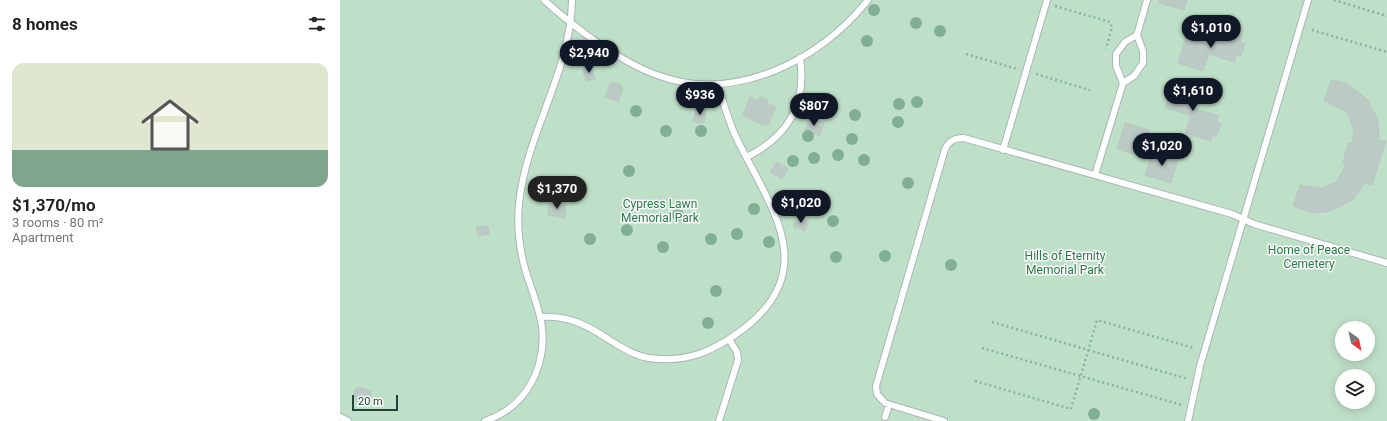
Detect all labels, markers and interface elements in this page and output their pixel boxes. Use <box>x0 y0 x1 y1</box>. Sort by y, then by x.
icon: filters <box>306 13 328 35</box>
text: 8 homes <box>12 14 78 34</box>
pin: $1,010 <box>1178 15 1244 49</box>
text: $1,010 <box>1191 20 1231 35</box>
pin: $2,940 <box>556 40 622 74</box>
text: $2,940 <box>569 45 609 60</box>
pin: $1,610 <box>1160 78 1226 112</box>
pin: $936 <box>676 82 724 116</box>
text: $1,610 <box>1173 83 1213 98</box>
text: $936 <box>685 87 715 102</box>
icon: home <box>134 89 206 161</box>
pin: $807 <box>790 93 838 127</box>
text: $807 <box>799 98 829 113</box>
pin: $1,020 <box>1129 133 1195 167</box>
text: $1,020 <box>1142 138 1182 153</box>
pin: $1,370 <box>524 176 590 210</box>
text: $1,370 <box>537 181 577 196</box>
pin: $1,020 <box>768 190 834 224</box>
text: $1,370/mo <box>12 195 96 215</box>
text: $1,020 <box>781 195 821 210</box>
park label: Cypress Lawn Memorial Park <box>621 197 700 225</box>
text: 3 rooms · 80 m² <box>12 215 104 230</box>
text: Apartment <box>12 230 74 245</box>
park label: Home of Peace Cemetery <box>1268 243 1350 271</box>
park label: Hills of Eternity Memorial Park <box>1025 249 1106 277</box>
north arrow <box>1335 321 1375 361</box>
map controls <box>1335 321 1375 409</box>
button: layers <box>1335 369 1375 409</box>
scale bar <box>352 393 398 412</box>
text: 20 m <box>358 395 383 408</box>

